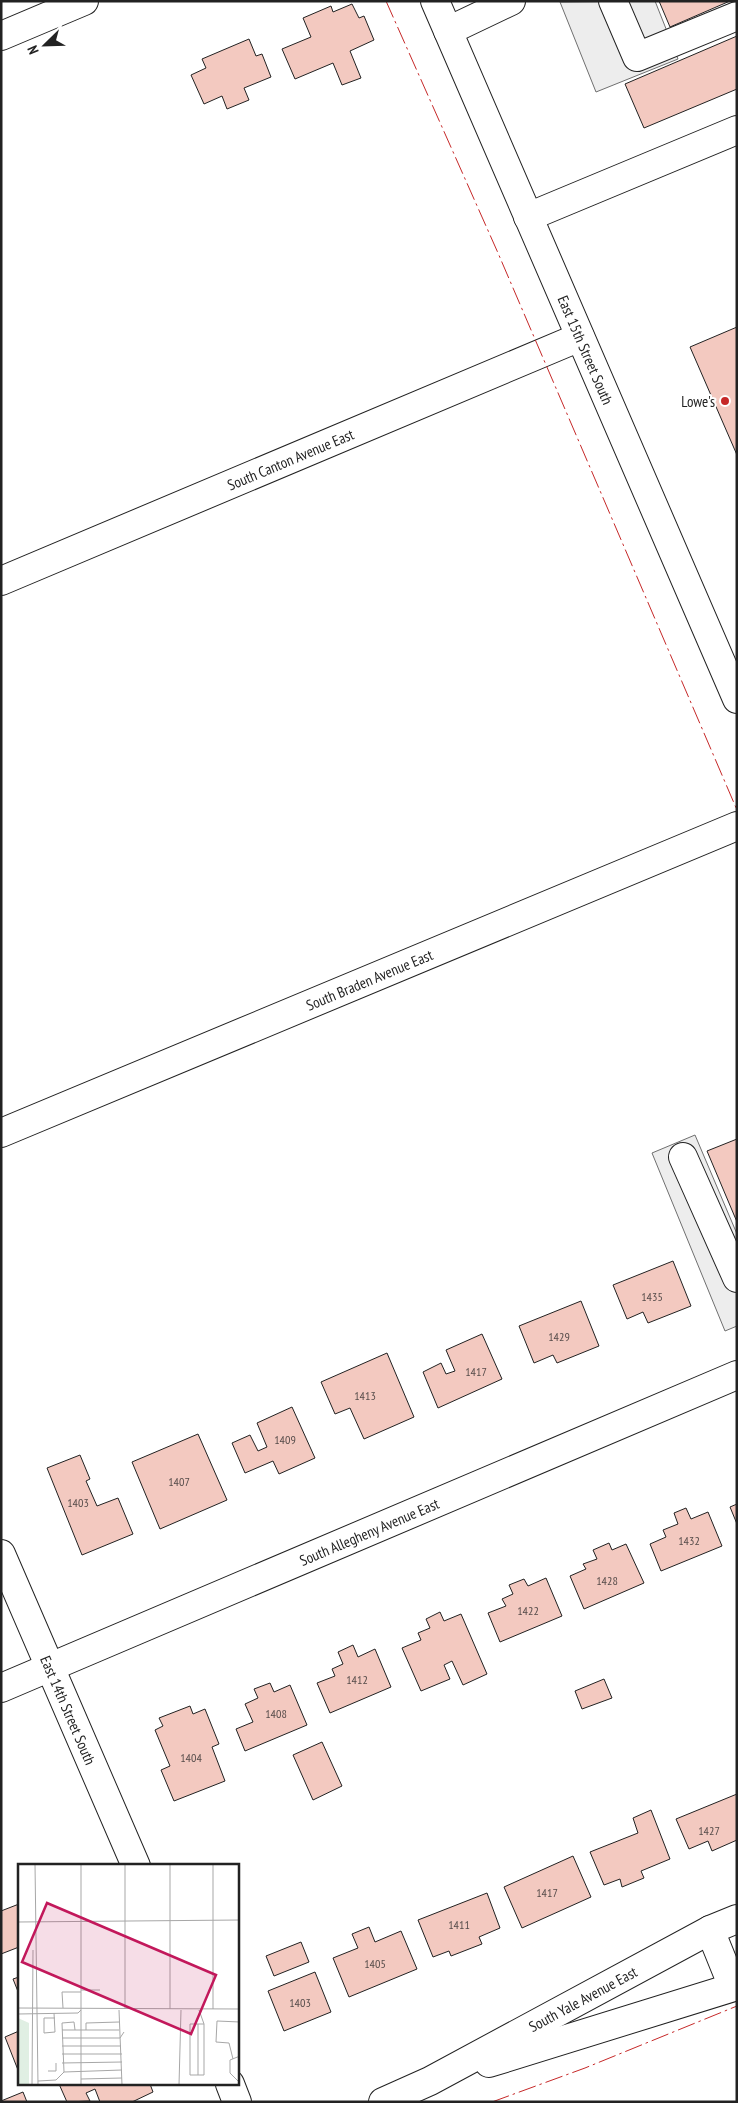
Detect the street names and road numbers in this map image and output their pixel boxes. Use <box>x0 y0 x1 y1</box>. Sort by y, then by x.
street label: East 15th Street South <box>554 292 618 407</box>
street label: South Canton Avenue East <box>224 424 356 494</box>
street label: South Braden Avenue East <box>303 945 435 1014</box>
street label: South Allegheny Avenue East <box>296 1493 442 1570</box>
street label: East 14th Street South <box>37 1653 100 1767</box>
street label: South Yale Avenue East <box>525 1962 640 2036</box>

